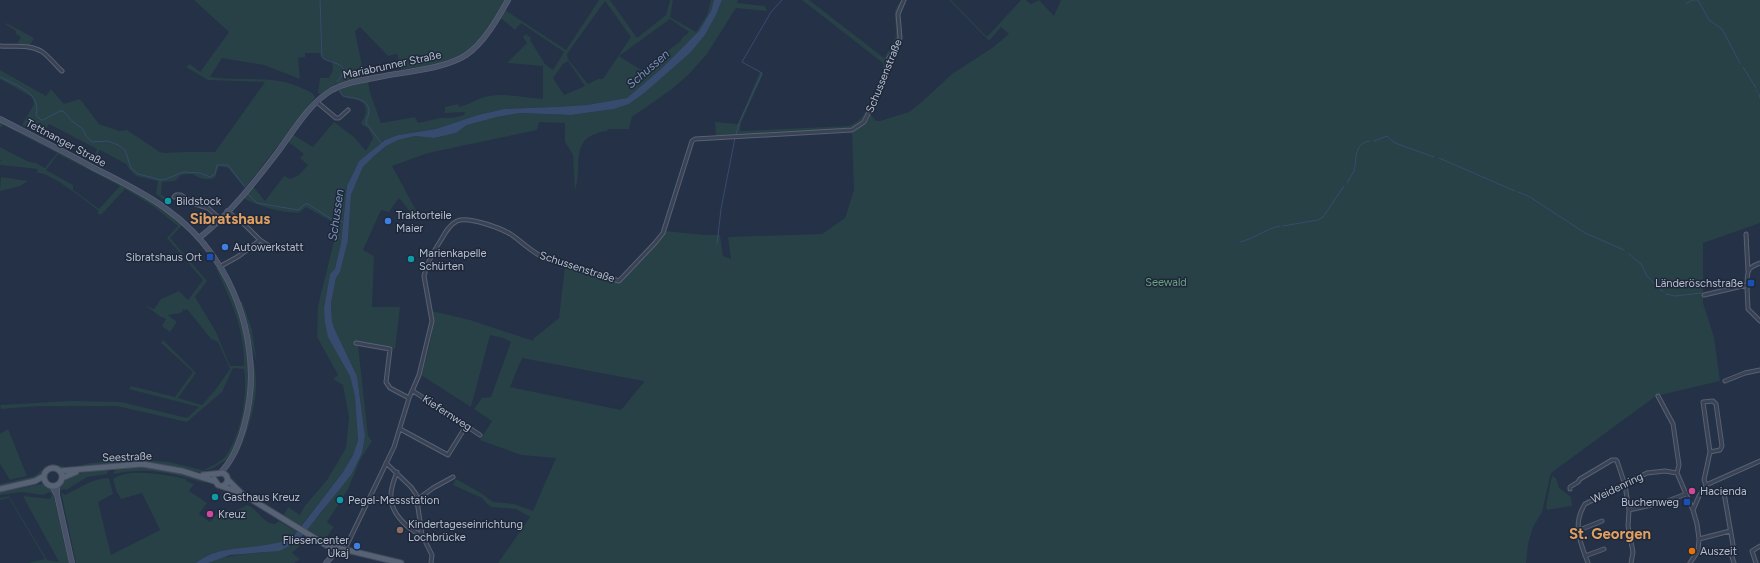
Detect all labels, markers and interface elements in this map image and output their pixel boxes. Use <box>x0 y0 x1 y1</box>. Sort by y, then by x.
street label: Schussenstraße <box>863 37 905 115</box>
water label: Schussen <box>624 47 672 91</box>
street label: Mariabrunner Straße <box>342 48 442 82</box>
street label: Tettnanger Straße <box>24 116 108 170</box>
water label: Schussen <box>325 188 347 242</box>
place label: Bildstock <box>176 195 222 208</box>
marker: Bildstock <box>163 196 173 206</box>
place label: Traktorteile Maier <box>396 209 452 235</box>
district label: Sibratshaus <box>190 210 270 228</box>
marker: Traktorteile Maier <box>383 216 393 226</box>
place label: Autowerkstatt <box>233 241 304 254</box>
marker: Autowerkstatt <box>220 242 230 252</box>
place label: Marienkapelle Schürten <box>419 247 487 273</box>
street label: Schussenstraße <box>538 249 616 285</box>
place label: Sibratshaus Ort <box>125 251 202 264</box>
marker: Sibratshaus Ort <box>205 252 215 262</box>
marker: Marienkapelle Schürten <box>406 254 416 264</box>
park label: Seewald <box>1145 276 1187 289</box>
place label: Länderöschstraße <box>1655 277 1743 290</box>
marker: Länderöschstraße <box>1746 278 1756 288</box>
street label: Kiefernweg <box>420 392 474 434</box>
street label: Seestraße <box>102 450 152 464</box>
street label: Weidenring <box>1589 470 1645 506</box>
place label: Hacienda <box>1700 485 1747 498</box>
marker: Hacienda <box>1687 486 1697 496</box>
place label: Gasthaus Kreuz <box>223 491 300 504</box>
marker: Gasthaus Kreuz <box>210 492 220 502</box>
place label: Pegel-Messstation <box>348 494 439 507</box>
marker: Pegel-Messstation <box>335 495 345 505</box>
place label: Buchenweg <box>1621 496 1679 509</box>
marker: Buchenweg <box>1682 497 1692 507</box>
place label: Kreuz <box>218 508 246 521</box>
marker: Kreuz <box>205 509 215 519</box>
place label: Kindertageseinrichtung Lochbrücke <box>408 518 523 544</box>
marker: Kindertageseinrichtung Lochbrücke <box>395 525 405 535</box>
district label: St. Georgen <box>1569 525 1651 543</box>
place label: Fliesencenter Ukaj <box>283 534 349 560</box>
marker: Fliesencenter Ukaj <box>352 541 362 551</box>
place label: Auszeit <box>1700 545 1737 558</box>
marker: Auszeit <box>1687 546 1697 556</box>

